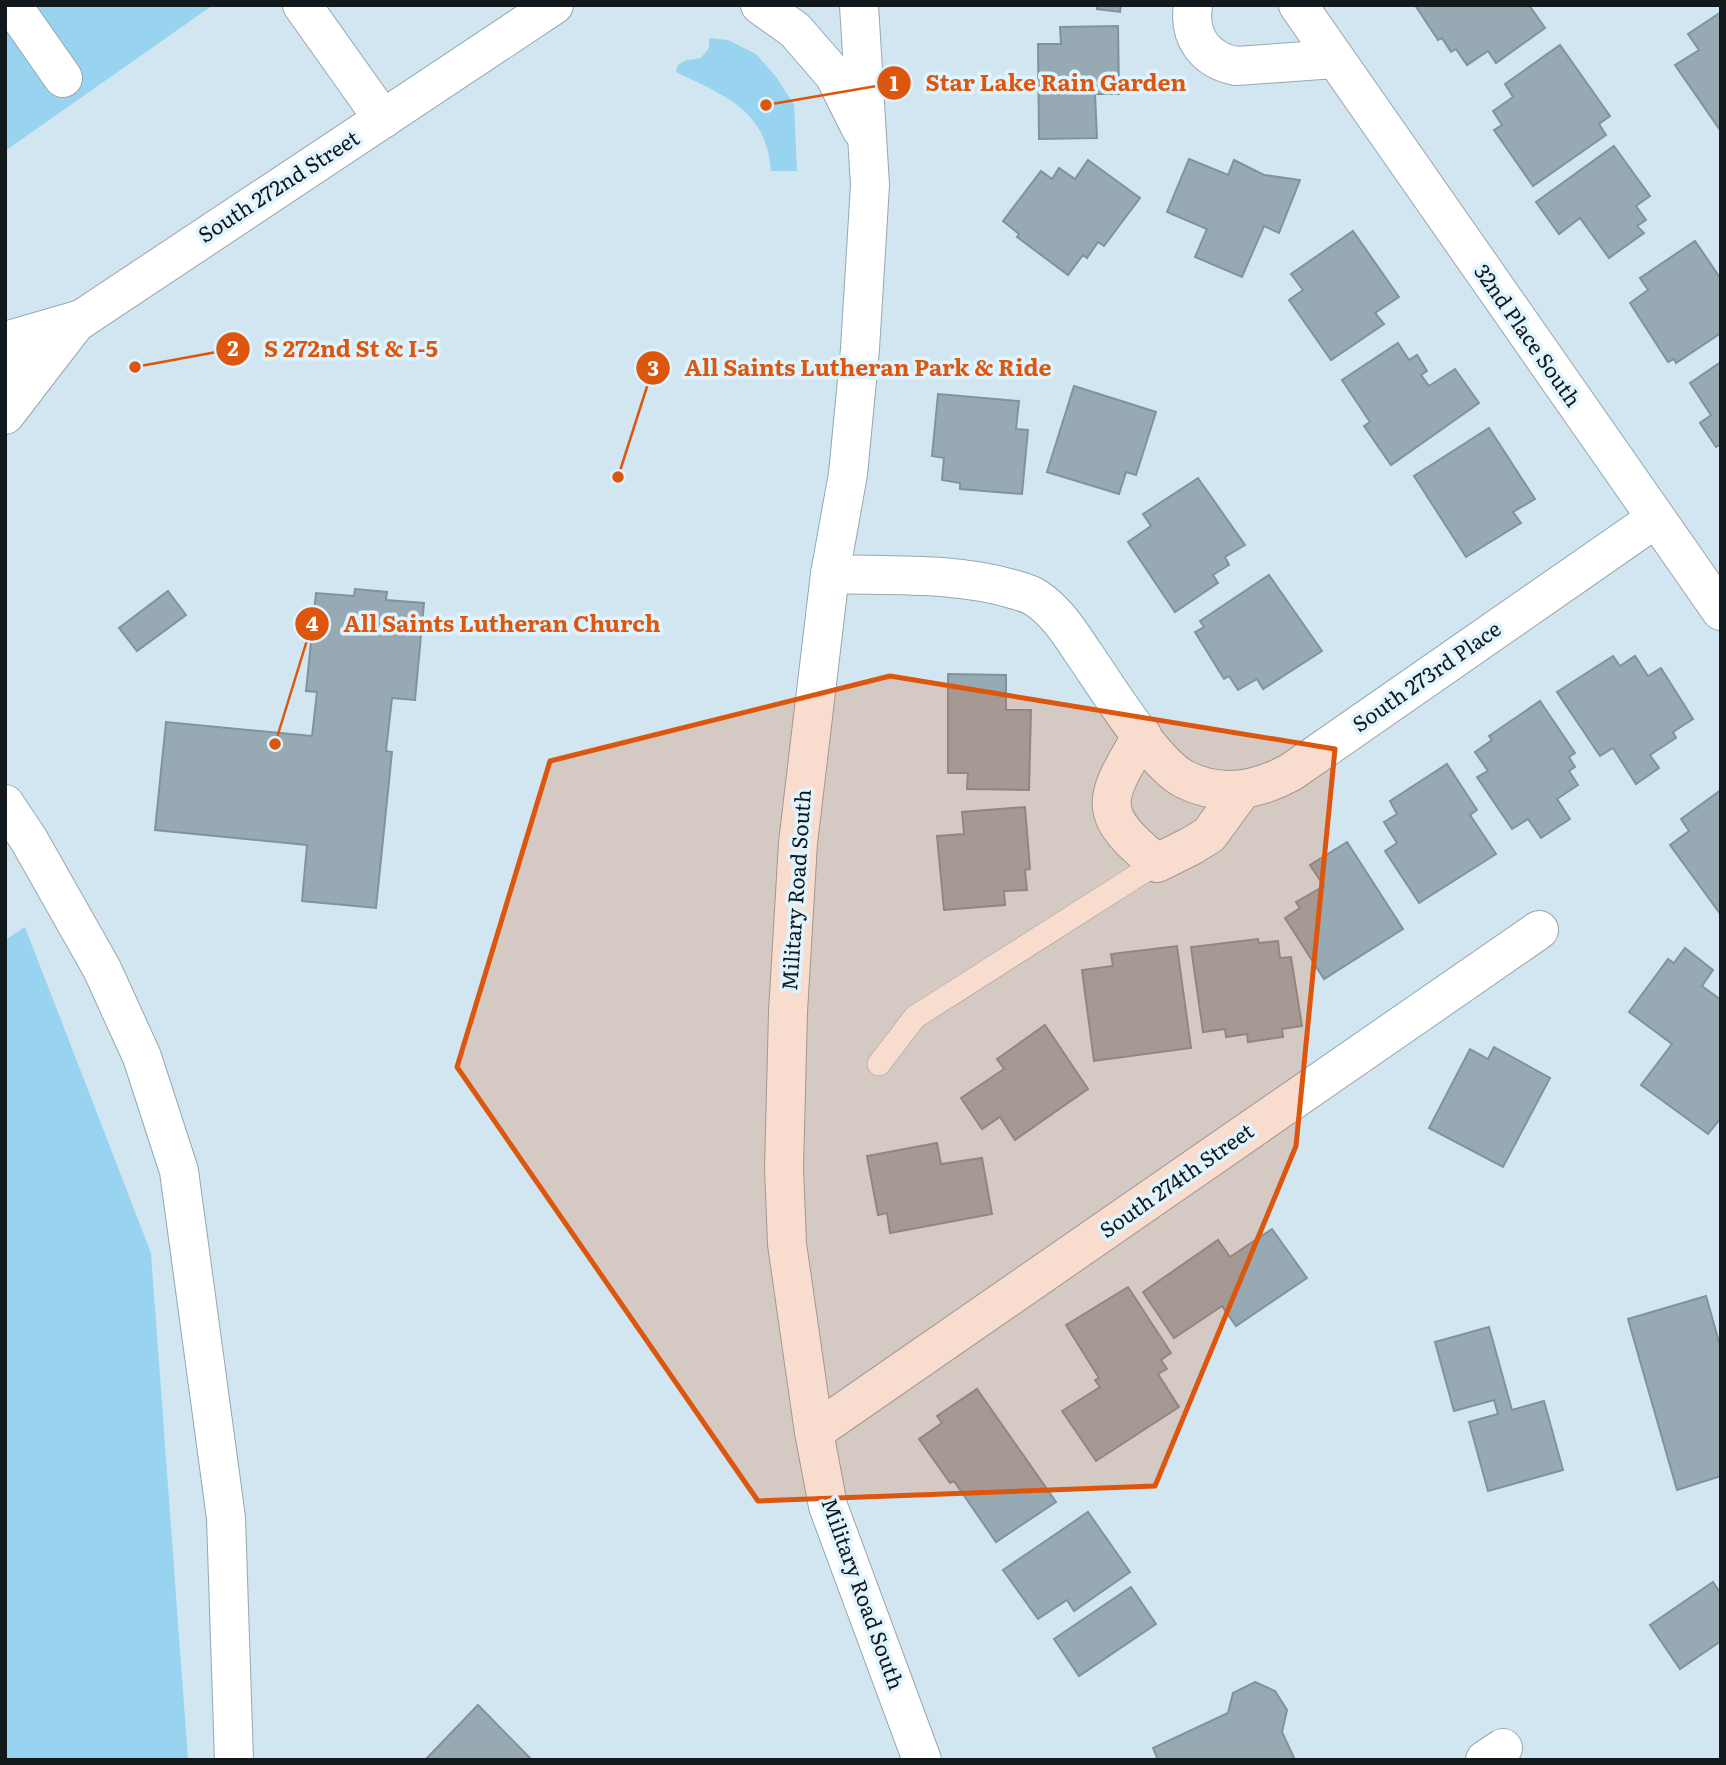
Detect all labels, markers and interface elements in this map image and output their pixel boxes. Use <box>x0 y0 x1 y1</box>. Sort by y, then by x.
callout: Star Lake Rain Garden <box>877 61 1200 105</box>
text: Star Lake Rain Garden <box>926 64 1186 98</box>
text: 1 <box>890 66 899 97</box>
street label: South 272nd Street <box>191 121 365 249</box>
street label: 32nd Place South <box>1468 257 1590 413</box>
callout: S 272nd St & I-5 <box>215 327 452 371</box>
text: S 272nd St & I-5 <box>264 330 438 364</box>
text: 2 <box>227 331 239 362</box>
callout: All Saints Lutheran Park & Ride <box>635 346 1065 390</box>
text: All Saints Lutheran Park & Ride <box>685 349 1051 383</box>
text: 3 <box>647 351 659 382</box>
callout: All Saints Lutheran Church <box>294 602 675 646</box>
text: All Saints Lutheran Church <box>343 605 661 639</box>
text: 4 <box>306 606 319 637</box>
street label: South 273rd Place <box>1345 612 1506 738</box>
street label: Military Road South <box>772 788 817 992</box>
street label: South 274th Street <box>1092 1114 1259 1244</box>
street label: Military Road South <box>815 1493 913 1693</box>

